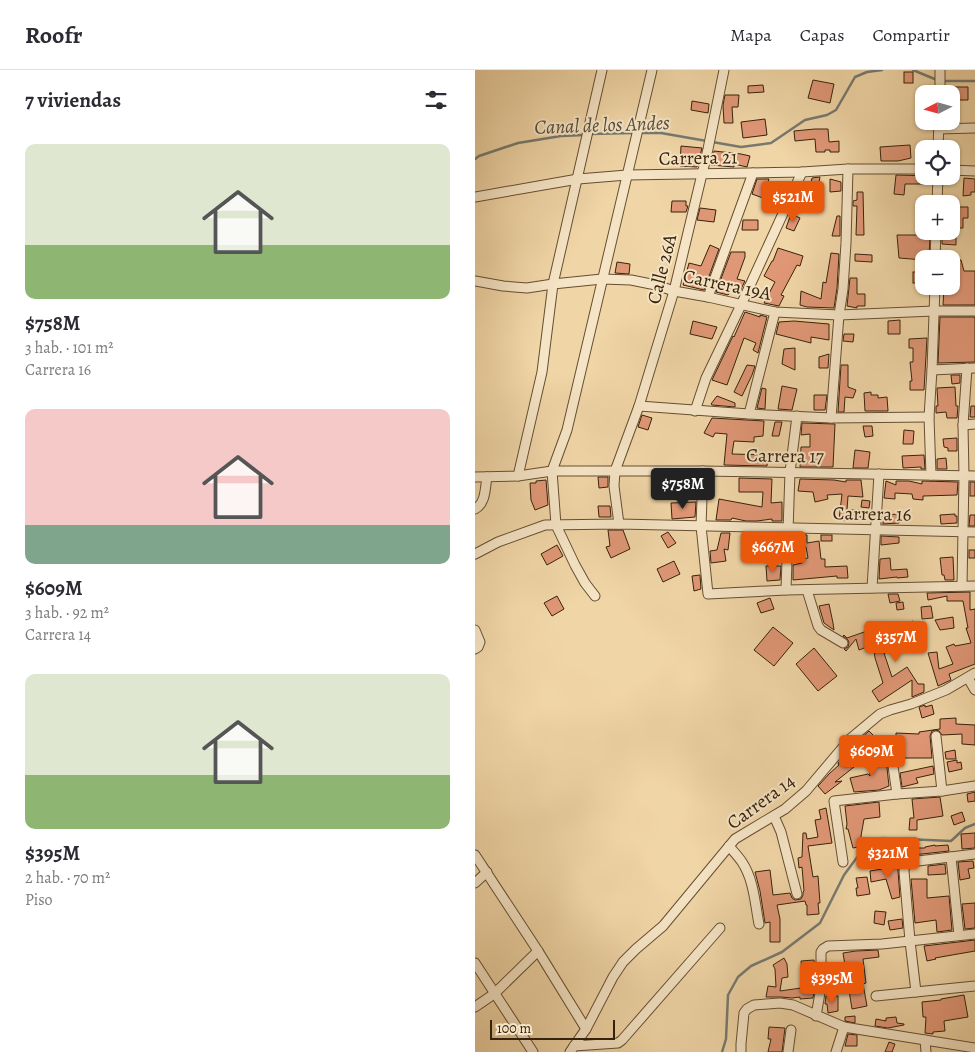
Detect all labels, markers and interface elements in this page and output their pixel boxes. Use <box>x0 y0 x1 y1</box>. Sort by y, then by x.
text: Roofr <box>25 19 82 51</box>
text: Mapa <box>730 23 772 47</box>
text: Capas <box>800 23 844 47</box>
text: Compartir <box>872 23 950 47</box>
north arrow <box>915 85 960 130</box>
map controls <box>915 85 960 295</box>
text: 7 viviendas <box>25 86 121 114</box>
icon: filters <box>422 86 450 114</box>
water label: Canal de los Andes <box>534 109 670 141</box>
button: locate <box>915 140 960 185</box>
street label: Carrera 21 <box>658 144 738 172</box>
icon: home <box>193 177 283 267</box>
pin: $521M <box>758 180 828 223</box>
text: $521M <box>772 186 814 208</box>
button: + <box>915 195 960 240</box>
street label: Calle 26A <box>641 230 683 307</box>
button: − <box>915 250 960 295</box>
street label: Carrera 19A <box>680 263 774 307</box>
text: $758M <box>25 309 80 337</box>
text: 3 hab. · 101 m² <box>25 337 114 359</box>
text: Carrera 16 <box>25 359 91 381</box>
icon: home <box>193 442 283 532</box>
street label: Carrera 17 <box>746 442 824 470</box>
pin: $758M <box>648 468 718 510</box>
text: $758M <box>662 473 704 495</box>
street label: Carrera 16 <box>832 500 912 528</box>
pin: $667M <box>738 530 808 573</box>
text: $667M <box>752 536 794 558</box>
text: $609M <box>25 574 83 602</box>
text: 3 hab. · 92 m² <box>25 602 109 624</box>
pin: $357M <box>861 620 931 663</box>
text: Carrera 14 <box>25 624 91 646</box>
text: $357M <box>875 626 917 648</box>
icon: home <box>193 707 283 797</box>
pin: $609M <box>837 734 907 777</box>
text: $609M <box>850 740 894 762</box>
street label: Carrera 14 <box>722 768 801 836</box>
pin: $321M <box>853 836 923 879</box>
text: $395M <box>25 839 80 867</box>
text: $321M <box>867 842 909 864</box>
text: 2 hab. · 70 m² <box>25 867 110 889</box>
text: Piso <box>25 889 53 911</box>
pin: $395M <box>797 962 867 1004</box>
text: $395M <box>811 967 853 989</box>
scale bar <box>490 1017 615 1040</box>
text: 100 m <box>497 1019 531 1038</box>

